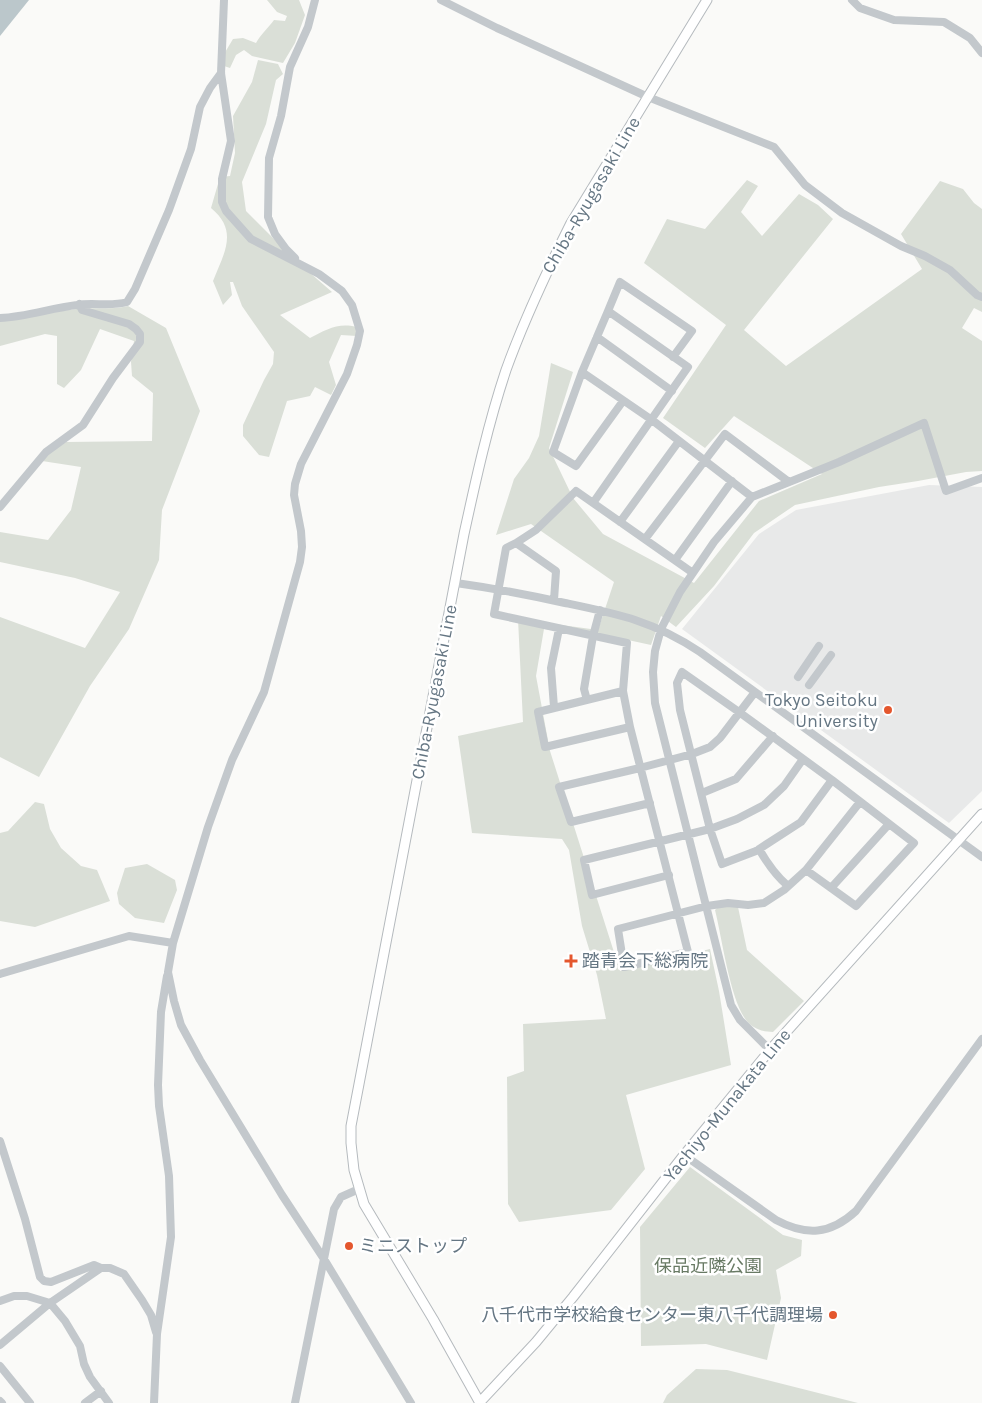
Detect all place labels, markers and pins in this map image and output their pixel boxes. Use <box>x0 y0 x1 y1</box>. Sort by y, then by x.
place label: Tokyo Seitoku University <box>765 689 879 732</box>
marker: Tokyo Seitoku University <box>882 704 894 716</box>
place label: 踏青会下総病院 <box>582 950 708 972</box>
marker: 踏青会下総病院 <box>564 954 578 968</box>
place label: ミニストップ <box>359 1235 467 1257</box>
marker: ミニストップ <box>343 1240 355 1252</box>
place label: 八千代市学校給食センター東八千代調理場 <box>481 1304 823 1326</box>
marker: 八千代市学校給食センター東八千代調理場 <box>827 1309 839 1321</box>

